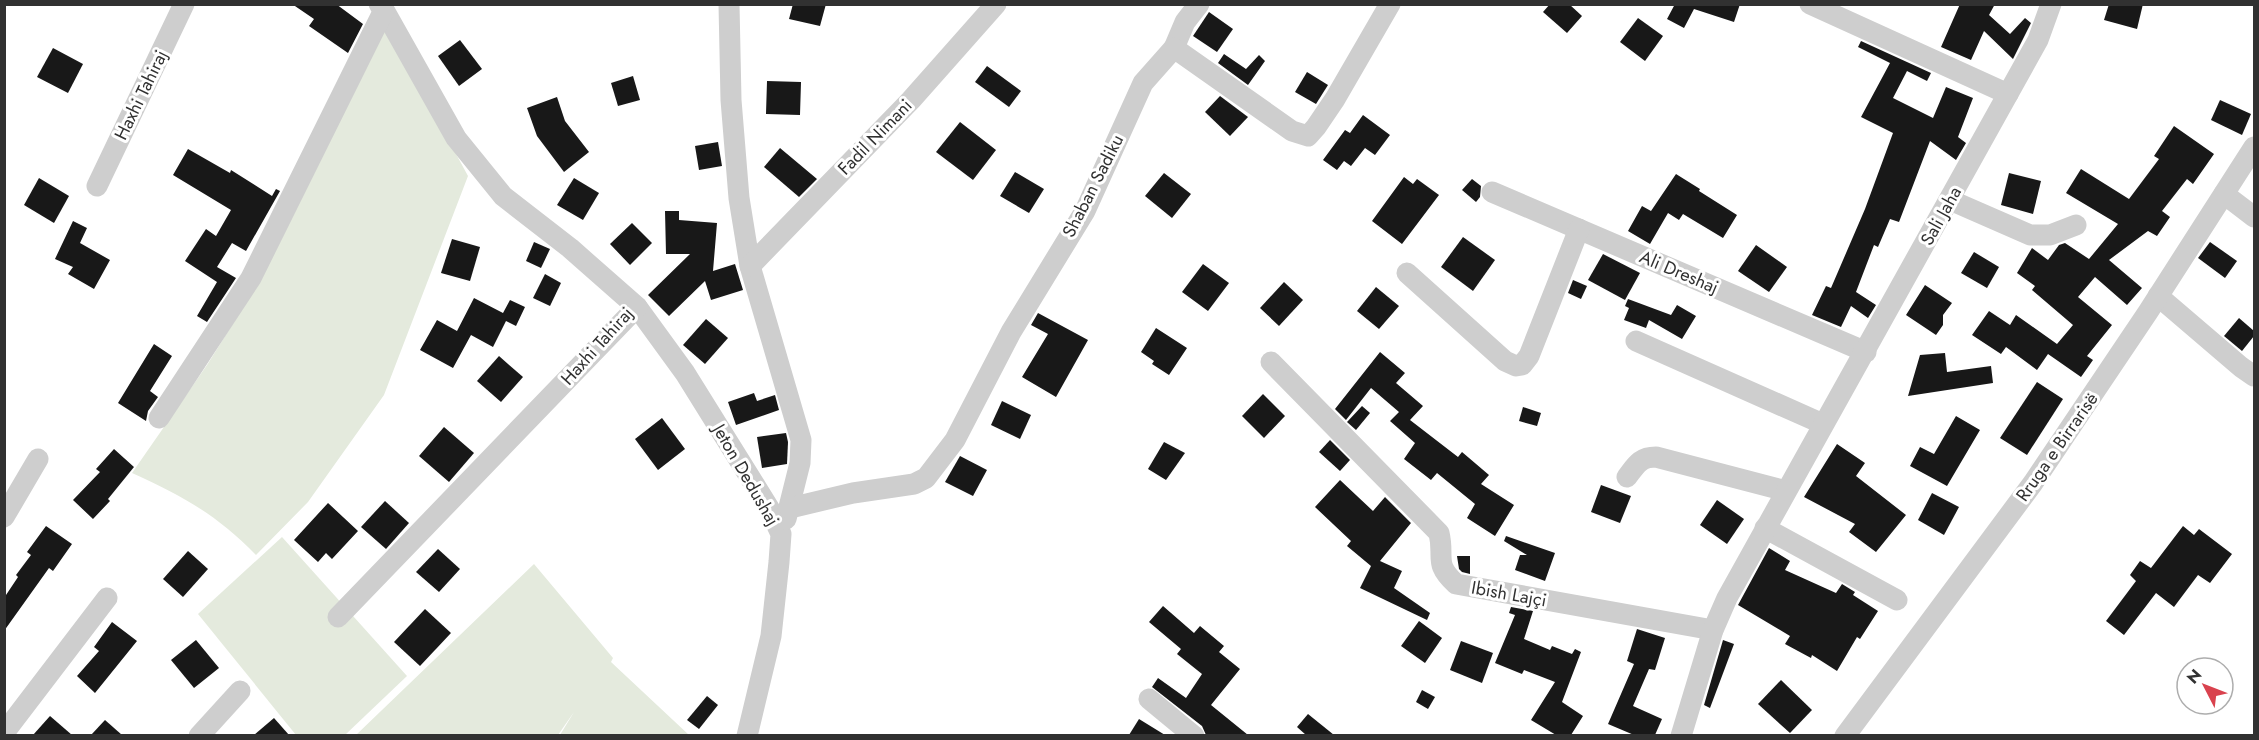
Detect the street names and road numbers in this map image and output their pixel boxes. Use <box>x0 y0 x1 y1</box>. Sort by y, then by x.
street label: Haxhi Tahiraj <box>108 46 174 144</box>
street label: Fadil Nimani <box>832 93 918 181</box>
street label: Shaban Sadiku <box>1056 130 1130 242</box>
street label: Sali Jaha <box>1914 182 1968 250</box>
street label: Ali Dreshaj <box>1636 244 1722 300</box>
street label: Haxhi Tahiraj <box>555 301 639 391</box>
street label: Rruga e Birrarisë <box>2010 387 2104 507</box>
street label: Jeton Dedushaj <box>705 418 786 531</box>
street label: Ibish Lajçi <box>1469 575 1549 613</box>

